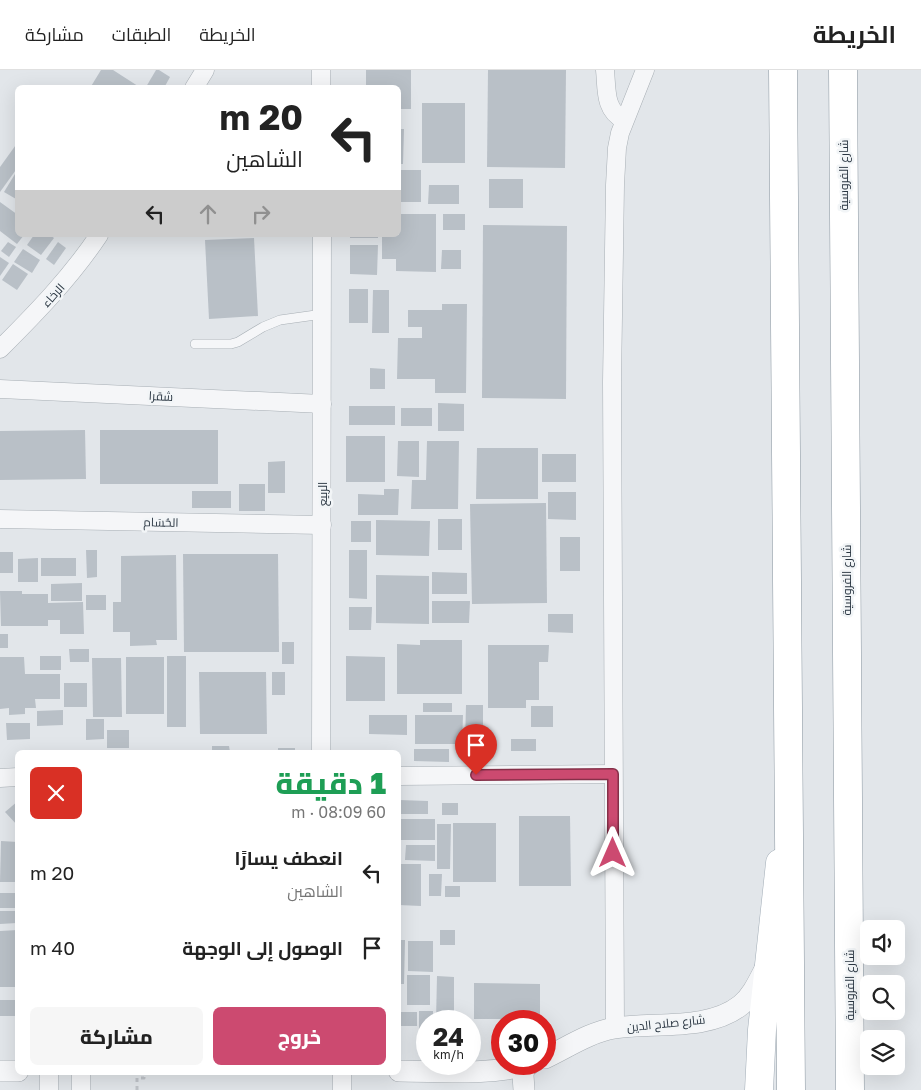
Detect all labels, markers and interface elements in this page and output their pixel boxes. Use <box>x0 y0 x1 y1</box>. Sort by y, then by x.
text: الخريطة <box>813 19 896 48</box>
text: مشاركة <box>25 23 84 45</box>
text: الطبقات <box>112 23 171 45</box>
text: الخريطة <box>199 23 256 45</box>
text: 20 m <box>219 96 303 138</box>
icon: left <box>321 105 386 170</box>
street label: شارع الفروسية <box>836 139 852 210</box>
text: الشاهين <box>226 145 303 172</box>
icon: left <box>141 200 169 228</box>
icon: ahead <box>194 200 222 228</box>
icon: right <box>247 200 275 228</box>
street label: الرخاء <box>38 280 68 310</box>
street label: شقرا <box>148 388 174 404</box>
street label: الربيع <box>315 482 331 506</box>
street label: الحُسَام <box>143 514 179 531</box>
street label: شارع الفروسية <box>839 544 855 615</box>
pin <box>455 724 497 775</box>
icon: arrive <box>462 731 490 759</box>
text: 1 دقيقة <box>276 765 386 801</box>
button: close <box>30 767 82 819</box>
text: 60 m · 08:09 <box>291 802 386 822</box>
position arrow <box>586 826 638 878</box>
text: انعطف يسارًا <box>235 846 343 869</box>
icon: left <box>358 859 386 887</box>
text: 20 m <box>30 861 74 884</box>
text: الشاهين <box>287 881 343 901</box>
map controls <box>860 920 905 1075</box>
button: sound <box>860 920 905 965</box>
icon: arrive <box>358 934 386 962</box>
text: 40 m <box>30 936 75 959</box>
text: الوصول إلى الوجهة <box>182 936 343 959</box>
street label: شارع الفروسية <box>842 949 858 1020</box>
button: search <box>860 975 905 1020</box>
button: مشاركة <box>30 1007 203 1065</box>
button: خروج <box>213 1007 386 1065</box>
speed limit sign: 30 <box>491 1010 556 1075</box>
street label: شارع صلاح الدين <box>626 1011 706 1036</box>
text: 24 <box>433 1021 464 1052</box>
button: layers <box>860 1030 905 1075</box>
text: km/h <box>433 1047 464 1062</box>

